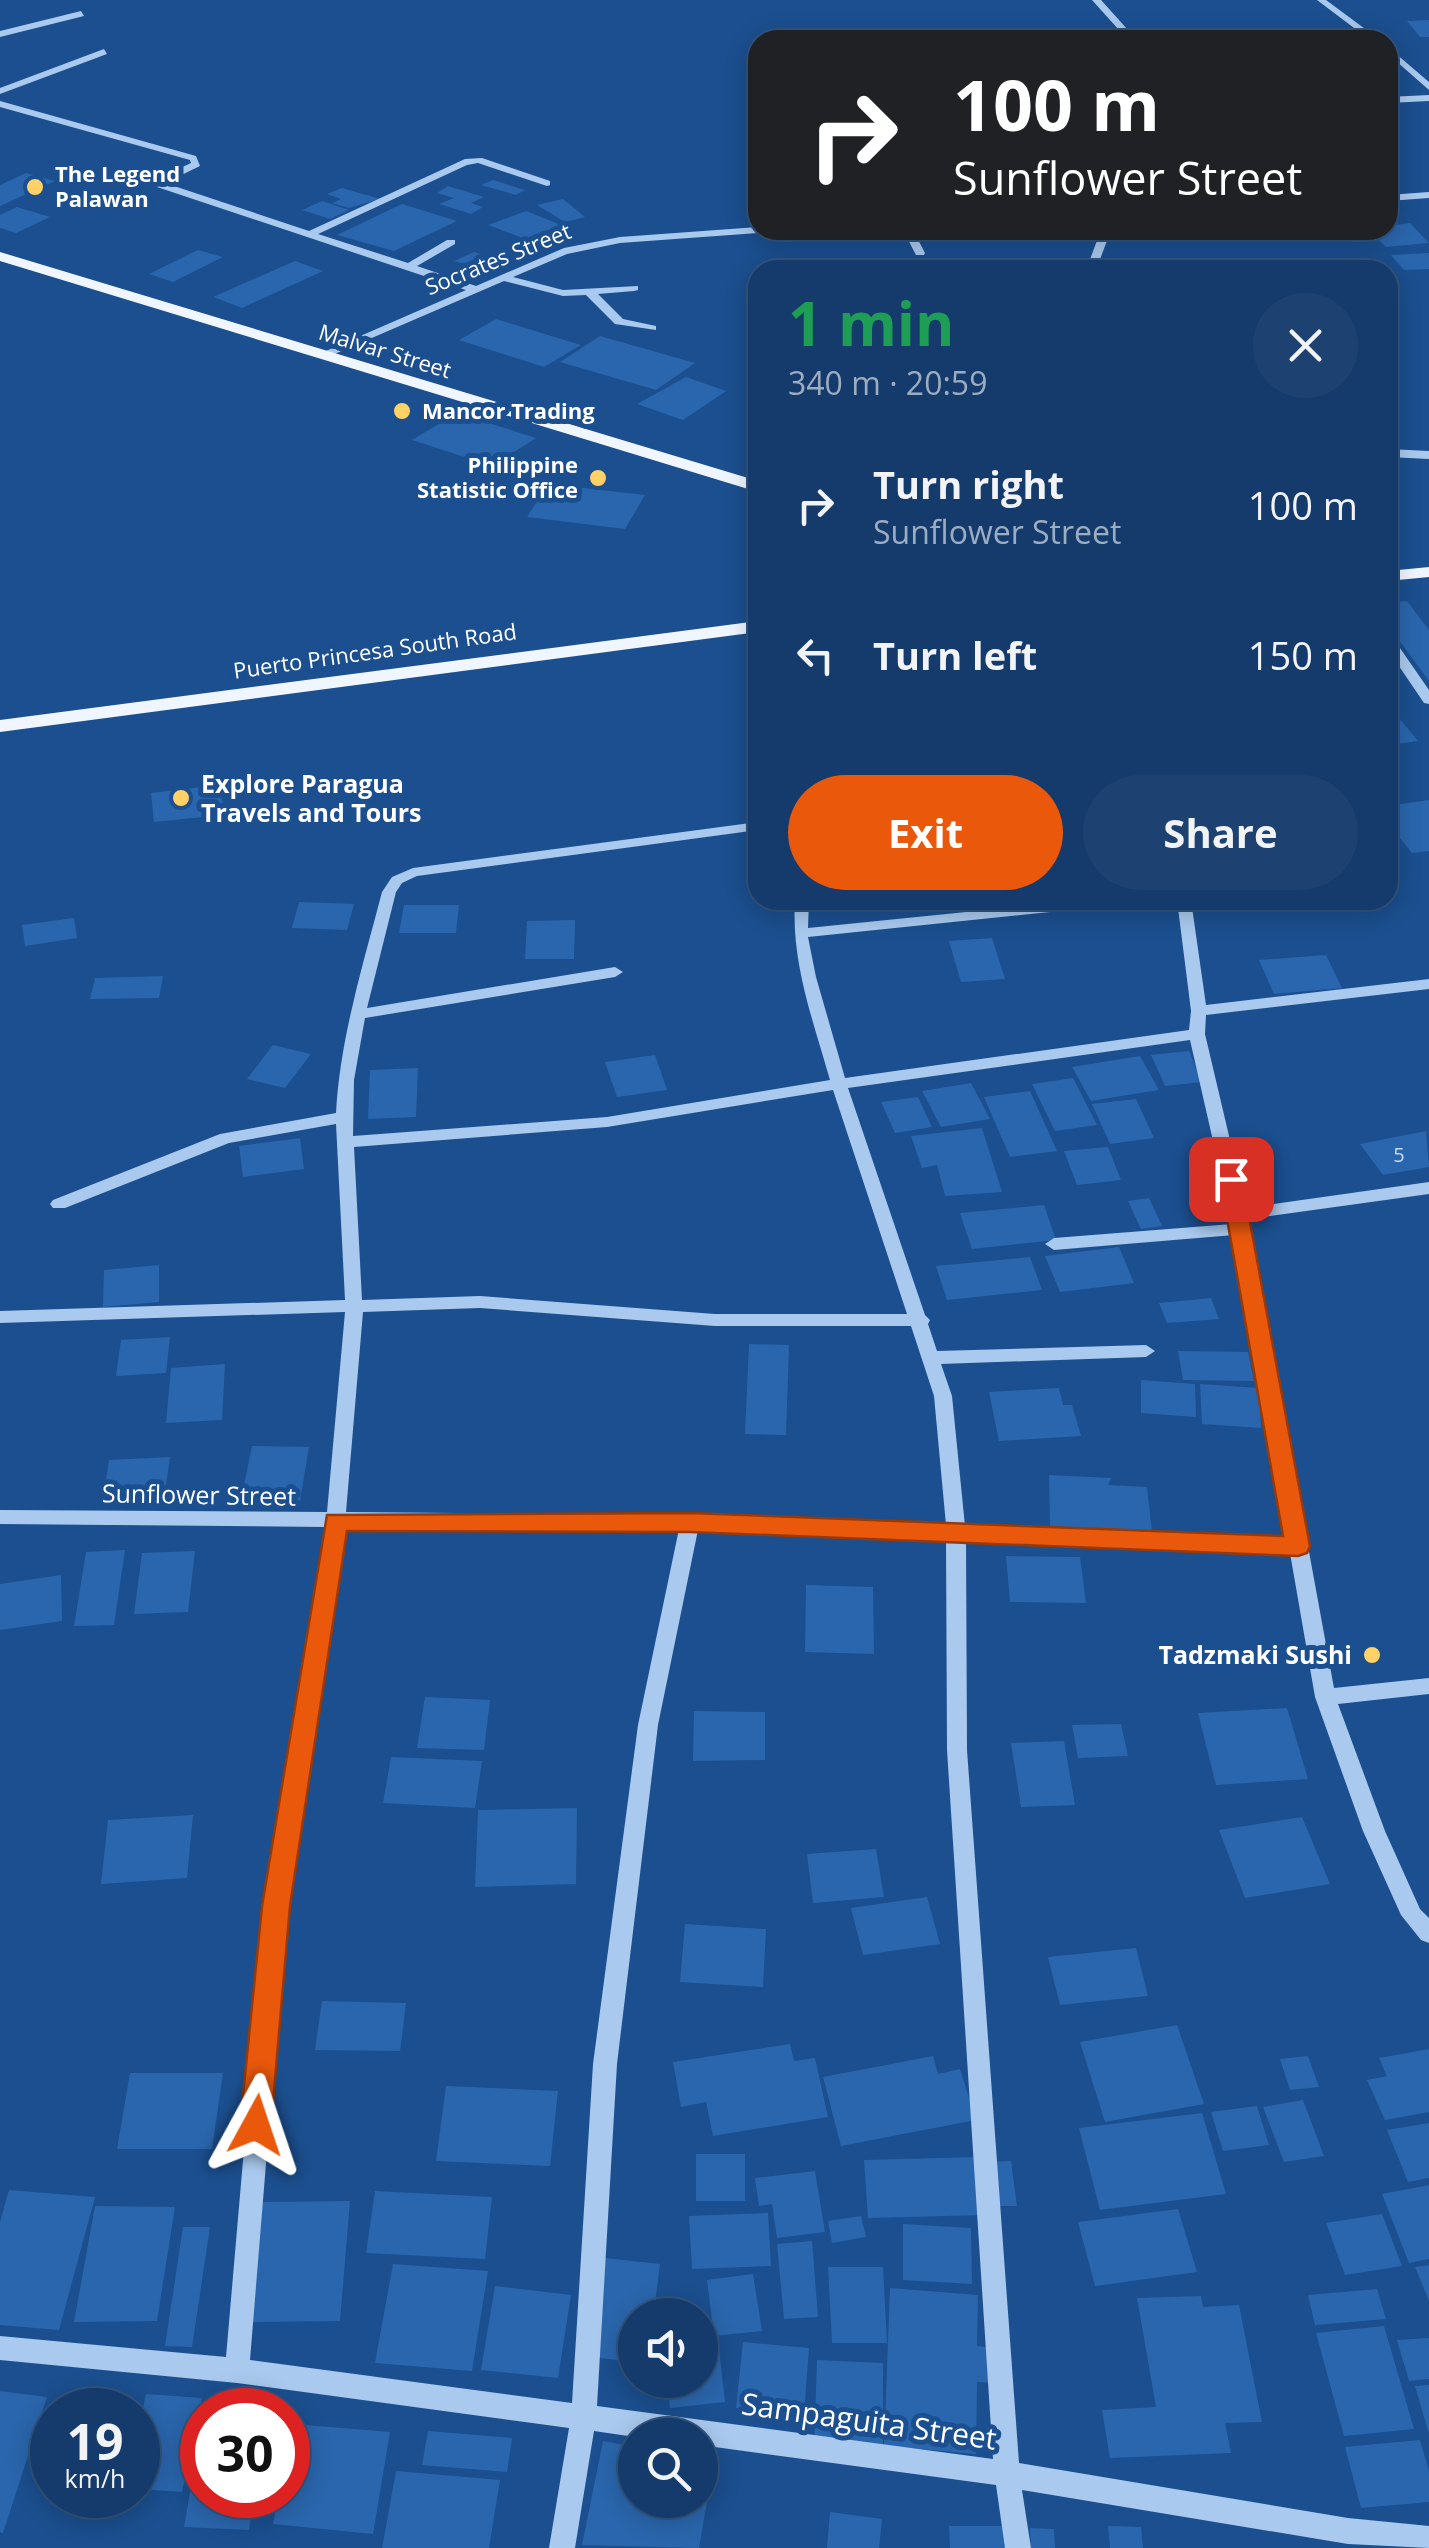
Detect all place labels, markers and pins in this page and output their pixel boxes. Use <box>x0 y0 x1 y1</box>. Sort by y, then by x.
place label: The Legend Palawan <box>55 158 180 213</box>
marker: The Legend Palawan <box>24 176 46 198</box>
place label: Mancor Trading <box>422 395 595 425</box>
marker: Mancor Trading <box>391 400 413 422</box>
place label: Philippine Statistic Office <box>417 449 578 504</box>
marker: Philippine Statistic Office <box>587 467 609 489</box>
place label: Explore Paragua Travels and Tours <box>201 766 421 829</box>
marker: Explore Paragua Travels and Tours <box>170 787 192 809</box>
pin <box>1189 1137 1274 1222</box>
place label: Tadzmaki Sushi <box>1158 1637 1352 1671</box>
marker: Tadzmaki Sushi <box>1361 1644 1383 1666</box>

